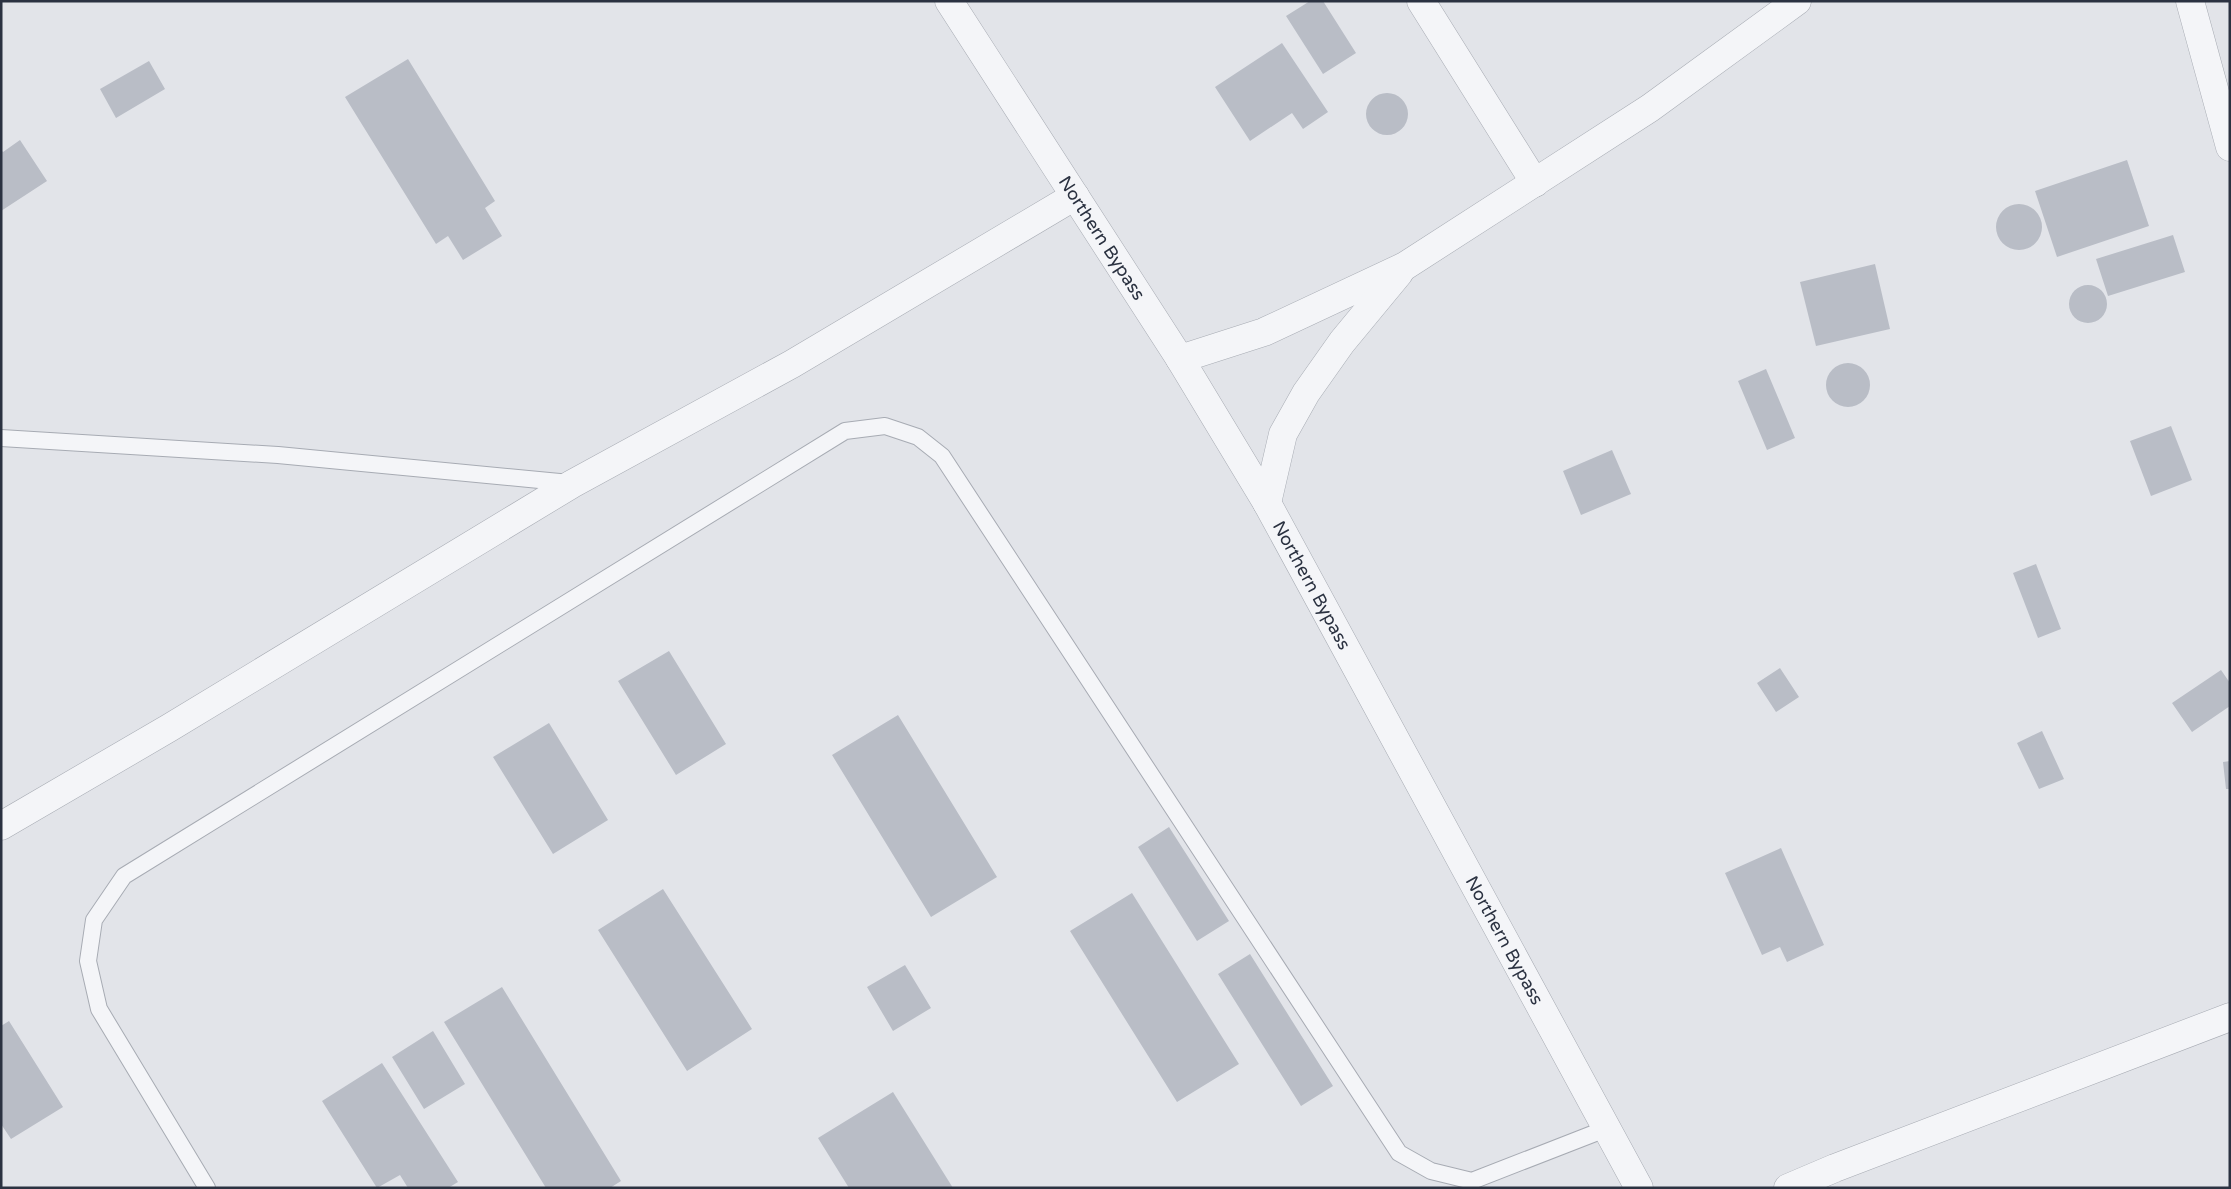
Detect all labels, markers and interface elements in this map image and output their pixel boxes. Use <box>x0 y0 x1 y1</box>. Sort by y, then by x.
street label: Northern Bypass <box>1054 172 1150 304</box>
street label: Northern Bypass <box>1268 517 1356 654</box>
street label: Northern Bypass <box>1461 872 1548 1009</box>

